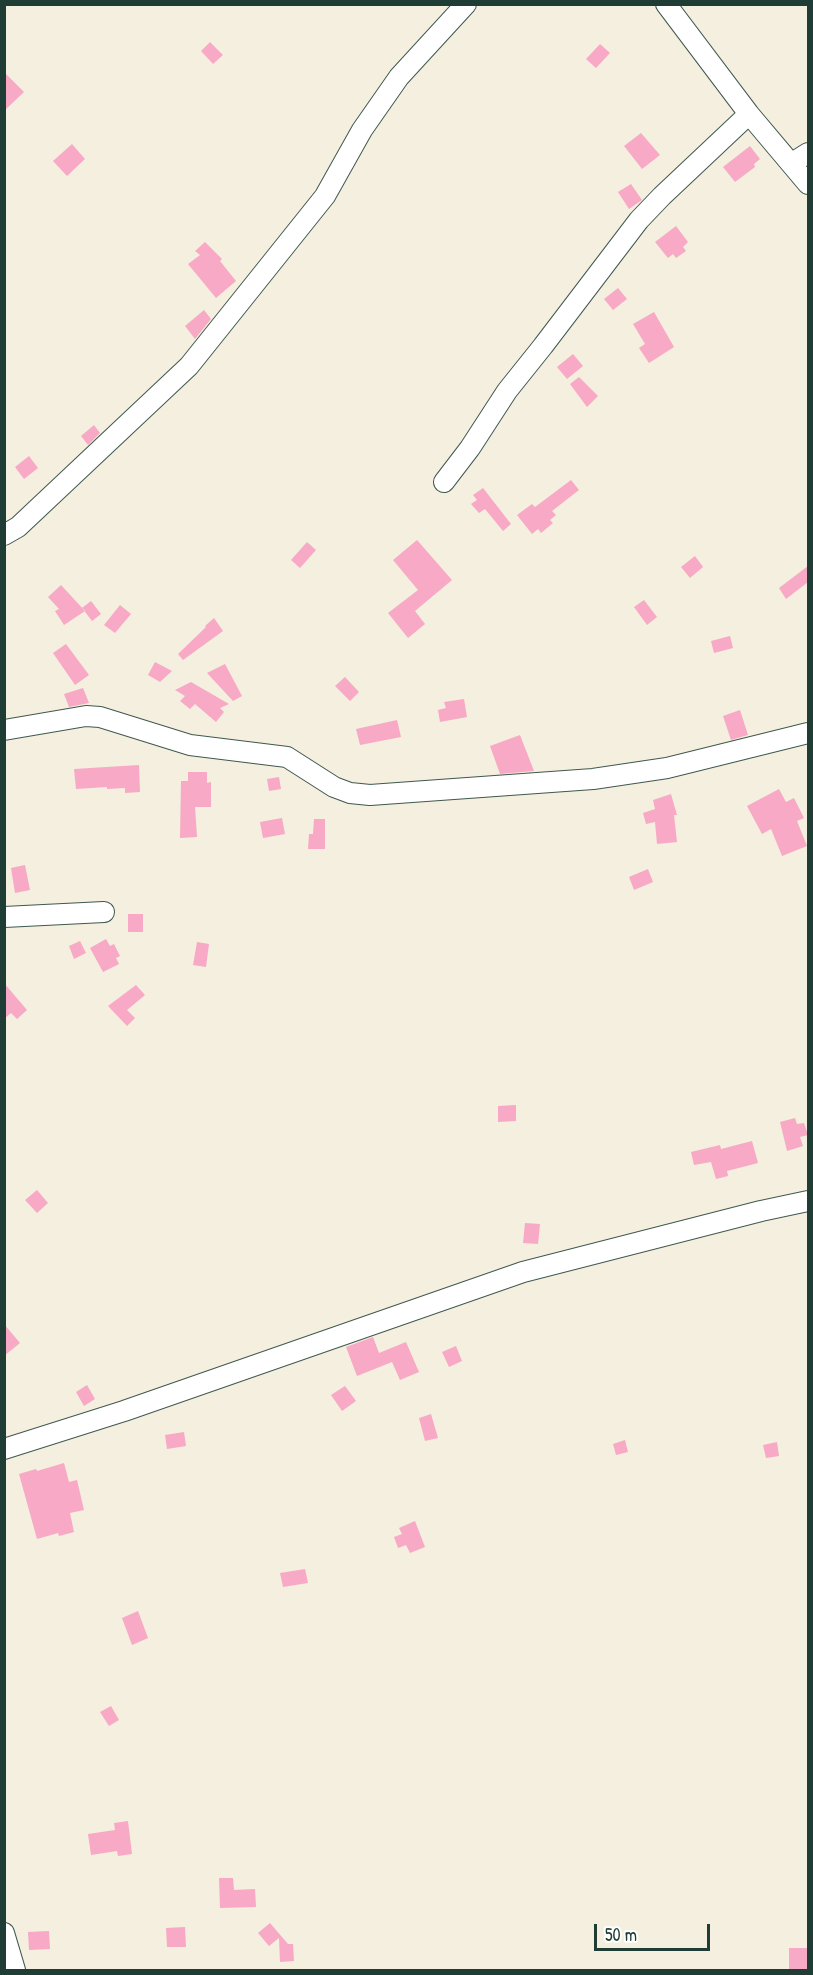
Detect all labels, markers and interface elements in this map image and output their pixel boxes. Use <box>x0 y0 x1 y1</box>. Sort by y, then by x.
scale bar <box>597 1912 712 1950</box>
text: 50 m <box>605 1922 637 1947</box>

